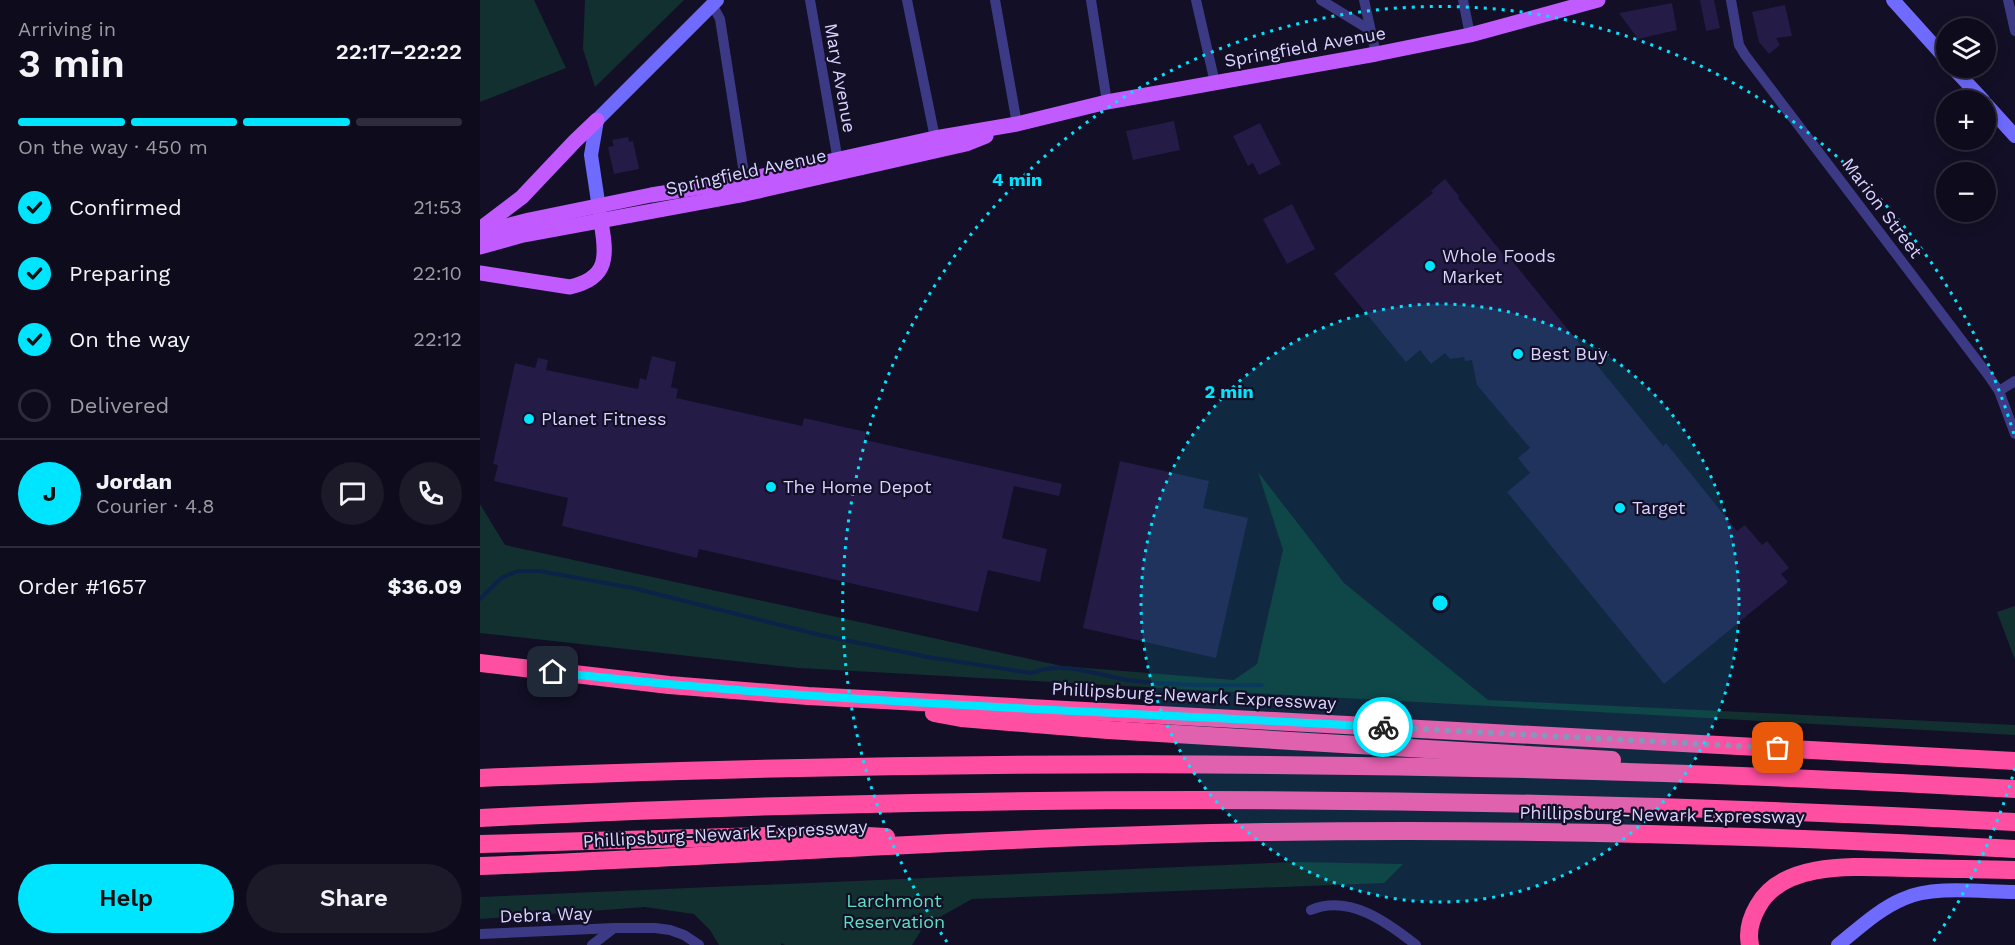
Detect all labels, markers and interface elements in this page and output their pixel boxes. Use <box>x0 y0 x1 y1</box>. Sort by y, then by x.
text: Arriving in <box>18 17 116 41</box>
map controls <box>1936 18 1996 222</box>
button: layers <box>1936 18 1996 78</box>
street label: Mary Avenue <box>821 22 860 134</box>
street label: Springfield Avenue <box>1222 22 1387 71</box>
text: 22:17–22:22 <box>336 39 462 64</box>
text: 3 min <box>18 41 125 86</box>
button: + <box>1936 90 1996 150</box>
text: On the way · 450 m <box>18 135 208 159</box>
street label: Springfield Avenue <box>664 144 828 199</box>
street label: Marion Street <box>1838 154 1927 262</box>
button: − <box>1936 162 1996 222</box>
text: 4 min <box>992 169 1042 190</box>
icon: check <box>18 191 51 224</box>
text: Confirmed <box>69 195 182 220</box>
text: 21:53 <box>413 195 462 219</box>
place label: Whole Foods Market <box>1442 245 1556 287</box>
icon: check <box>18 257 51 290</box>
marker: Whole Foods Market <box>1423 259 1437 273</box>
text: Preparing <box>69 261 170 286</box>
text: 22:10 <box>413 261 462 285</box>
icon: check <box>18 323 51 356</box>
text: On the way <box>69 327 190 352</box>
text: 22:12 <box>413 327 462 351</box>
place label: Best Buy <box>1530 343 1608 364</box>
marker: Best Buy <box>1511 347 1525 361</box>
text: 2 min <box>1204 381 1254 402</box>
text: Delivered <box>69 393 169 418</box>
place label: Planet Fitness <box>541 408 666 429</box>
marker: Planet Fitness <box>522 412 536 426</box>
button: chat <box>321 462 384 525</box>
button: phone <box>399 462 462 525</box>
text: Jordan <box>96 469 172 494</box>
place label: The Home Depot <box>783 476 932 497</box>
marker: The Home Depot <box>764 480 778 494</box>
text: J <box>43 481 56 506</box>
text: Courier · 4.8 <box>96 494 215 518</box>
place label: Target <box>1632 497 1686 518</box>
marker: Target <box>1613 501 1627 515</box>
text: Order #1657 <box>18 574 147 599</box>
text: $36.09 <box>387 574 462 599</box>
centre of rings <box>1430 593 1450 613</box>
pin <box>527 646 578 697</box>
icon: home <box>536 655 569 688</box>
street label: Phillipsburg-Newark Expressway <box>1051 678 1338 713</box>
courier <box>1353 697 1413 757</box>
icon: bike <box>1367 711 1400 744</box>
pin <box>1752 722 1803 773</box>
icon: bag <box>1761 731 1794 764</box>
street label: Phillipsburg-Newark Expressway <box>1519 802 1805 827</box>
street label: Phillipsburg-Newark Expressway <box>582 816 869 851</box>
button: Help <box>18 864 234 933</box>
button: Share <box>246 864 462 933</box>
park label: Larchmont Reservation <box>843 890 945 932</box>
street label: Debra Way <box>499 902 593 927</box>

